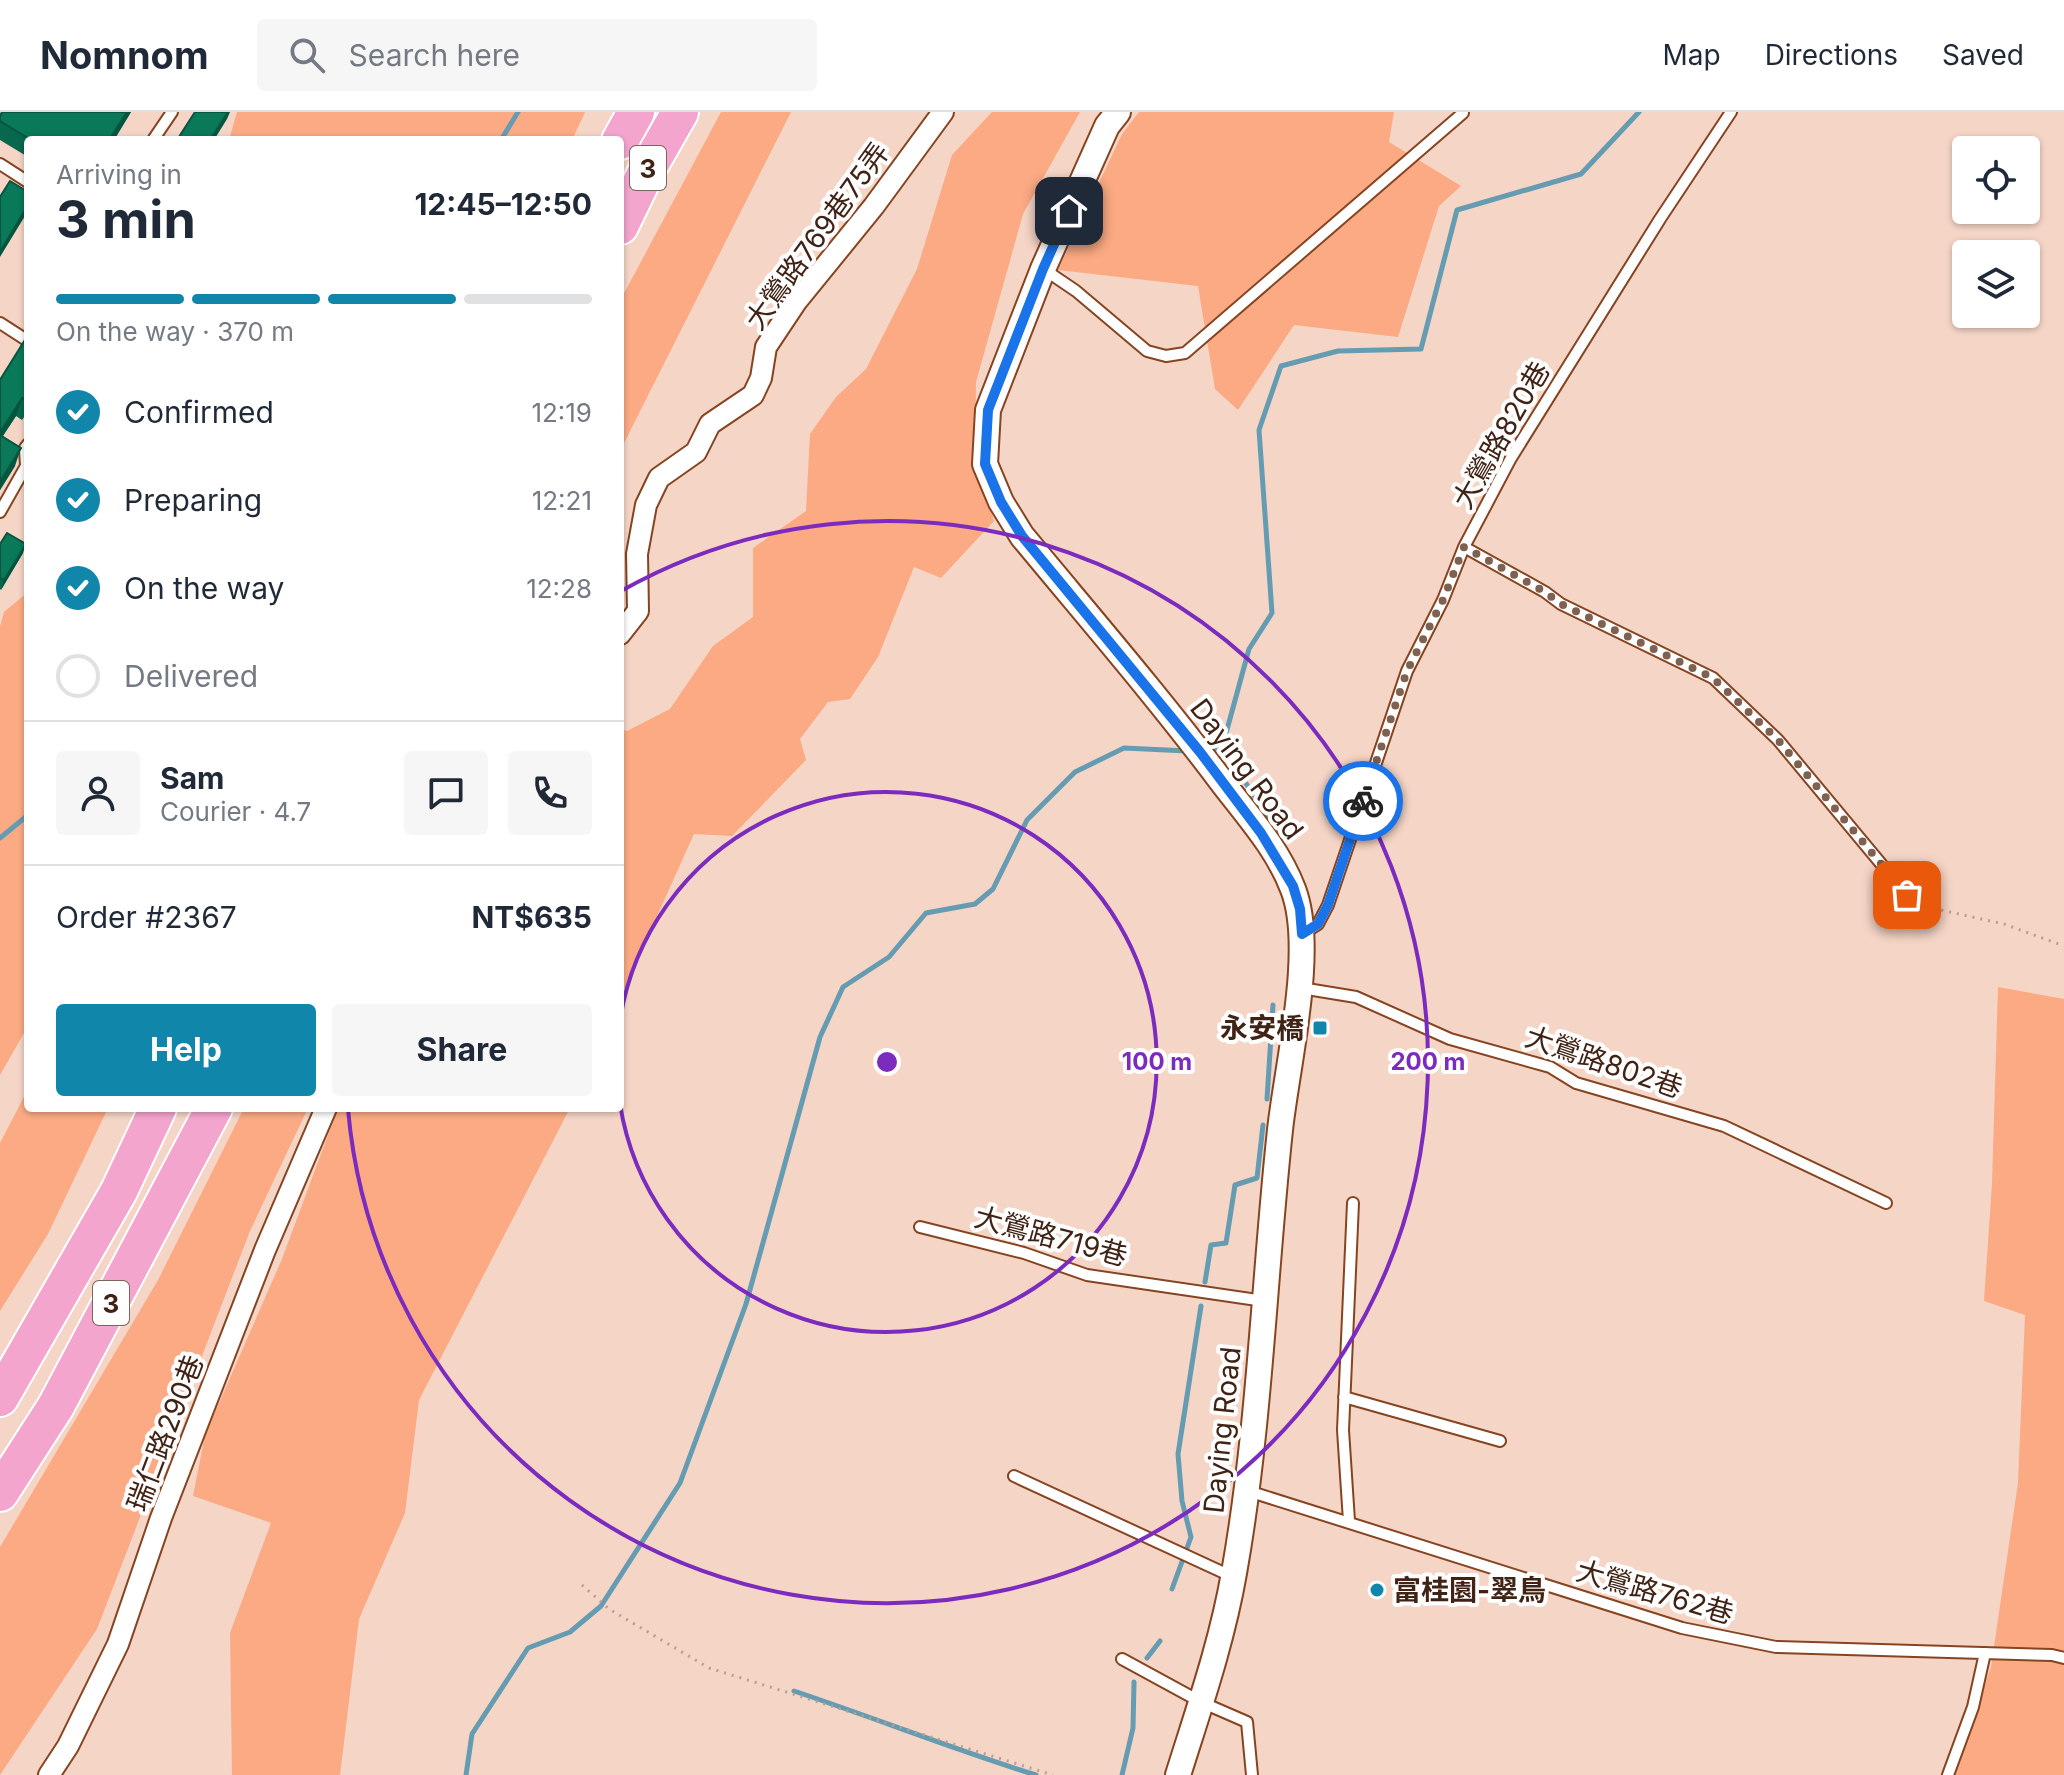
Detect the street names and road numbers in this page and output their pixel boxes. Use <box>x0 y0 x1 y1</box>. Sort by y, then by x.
street label: 大鶯路769巷75弄 <box>738 136 896 336</box>
road number: 3 <box>630 146 666 190</box>
street label: 大鶯路820巷 <box>1445 355 1557 515</box>
street label: Daying Road <box>1183 692 1311 846</box>
street label: 大鶯路802巷 <box>1521 1019 1687 1105</box>
street label: 大鶯路719巷 <box>971 1199 1131 1273</box>
road number: 3 <box>93 1281 129 1325</box>
street label: Daying Road <box>1196 1345 1248 1515</box>
street label: 瑞仁路290巷 <box>120 1350 210 1516</box>
street label: 大鶯路762巷 <box>1573 1553 1737 1631</box>

